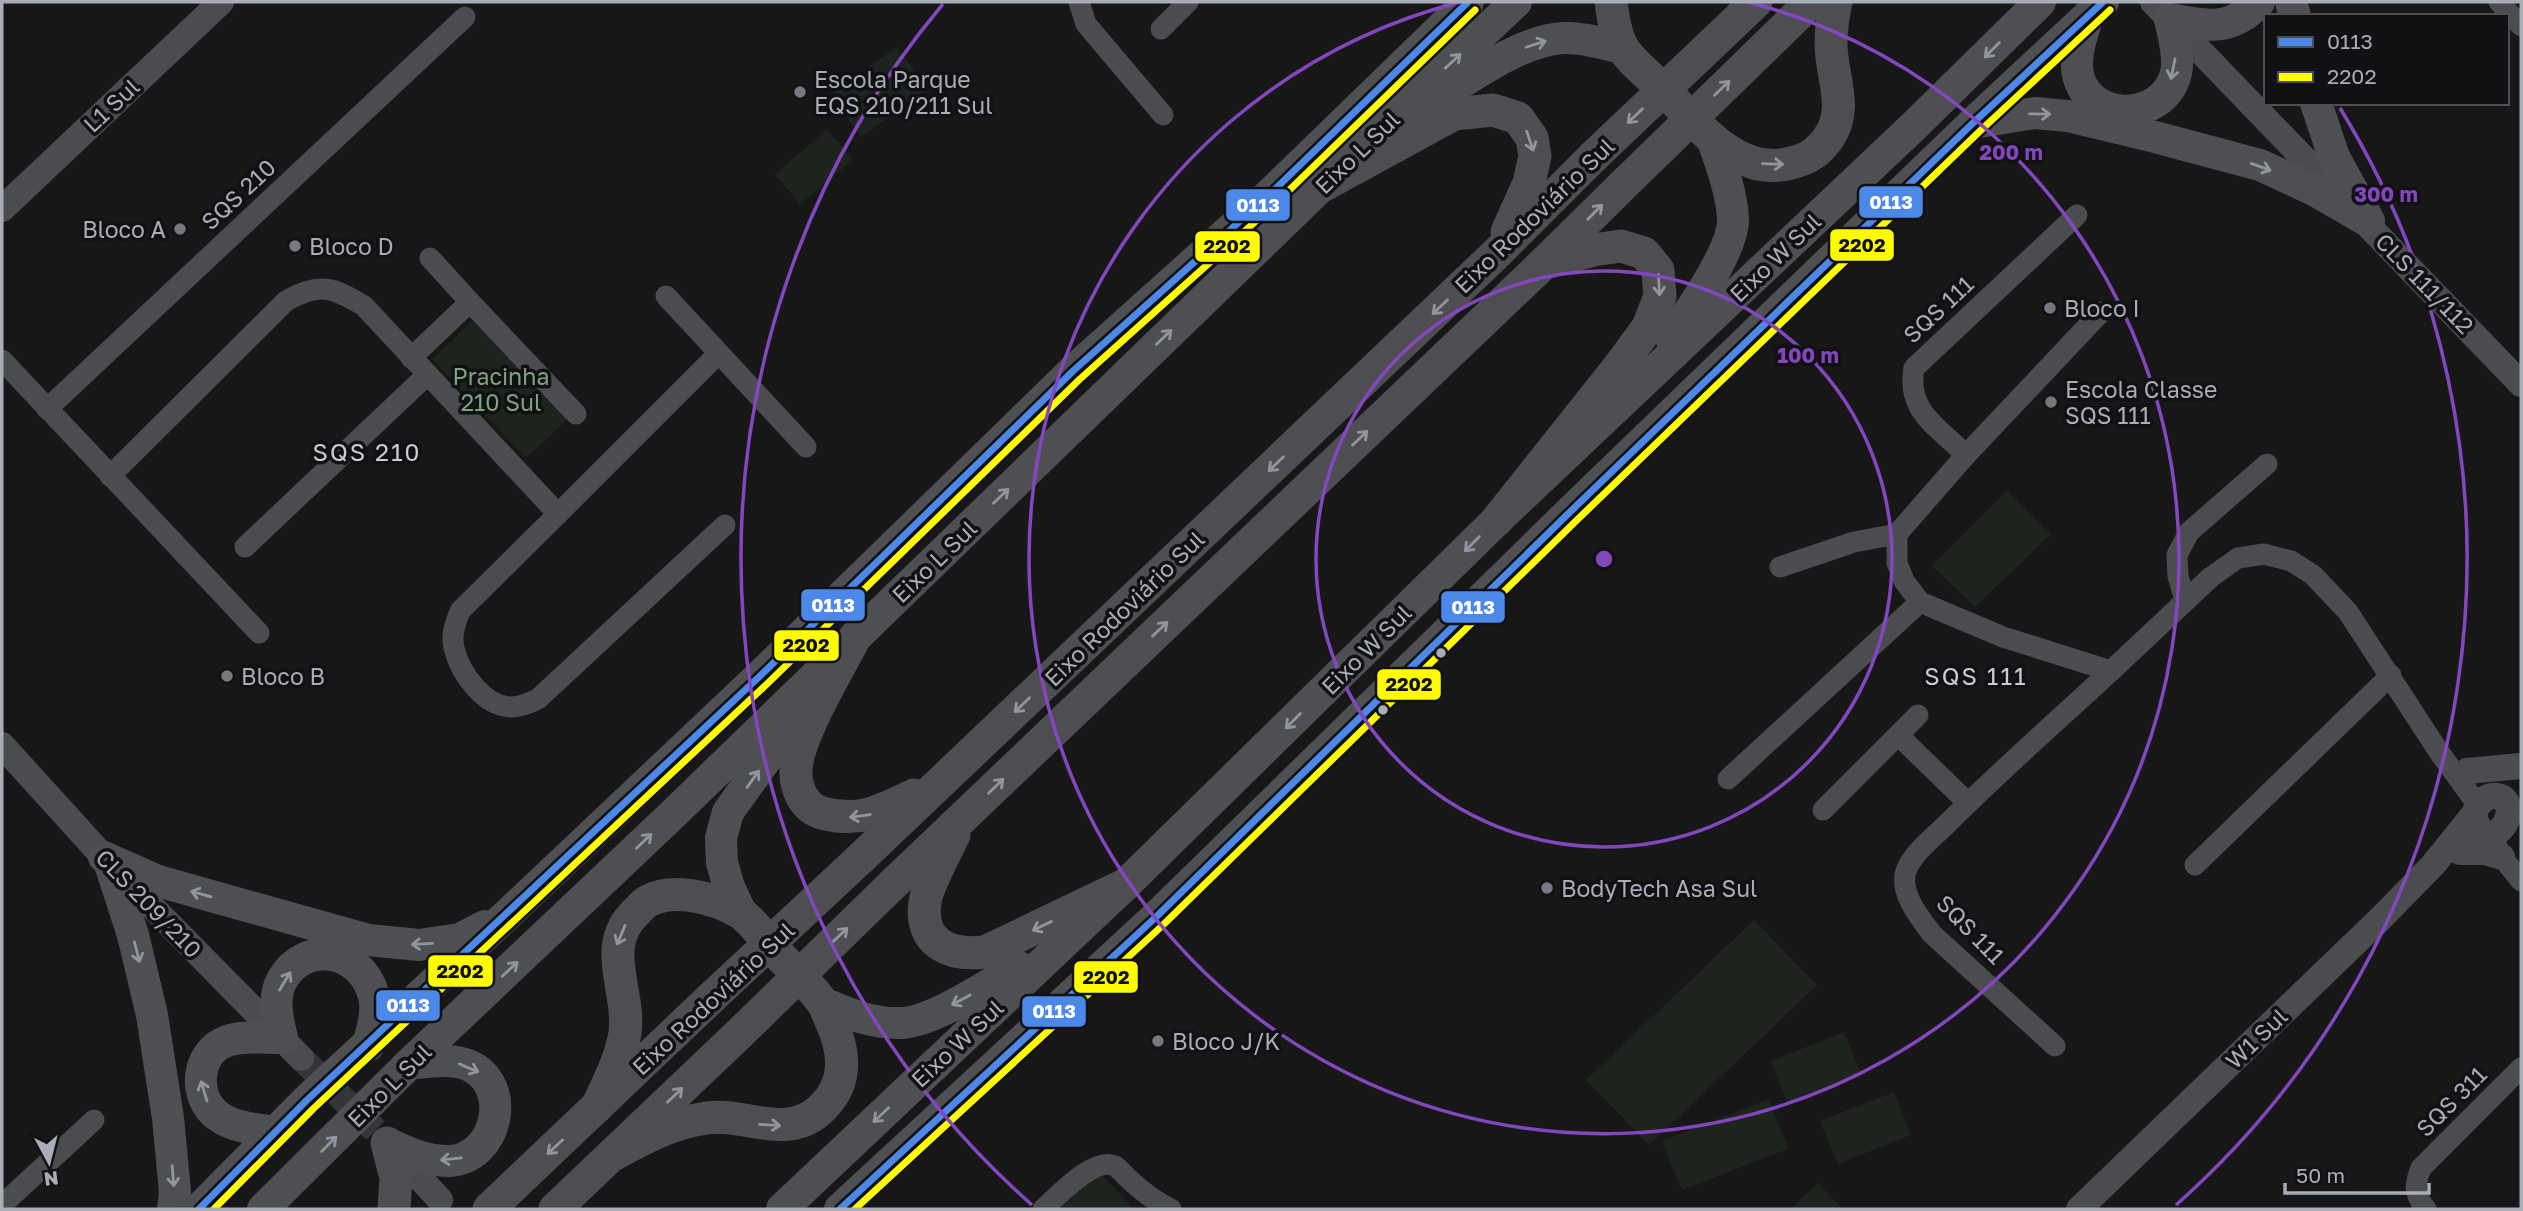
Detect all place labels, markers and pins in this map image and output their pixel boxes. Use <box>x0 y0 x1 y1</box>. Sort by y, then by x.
place label: Escola Parque EQS 210/211 Sul <box>814 65 993 119</box>
marker: Escola Parque EQS 210/211 Sul <box>792 84 808 100</box>
place label: Bloco A <box>82 215 166 243</box>
marker: Bloco A <box>172 221 188 237</box>
place label: Bloco D <box>309 232 394 260</box>
marker: Bloco D <box>287 238 303 254</box>
place label: Bloco I <box>2064 294 2140 322</box>
marker: Bloco I <box>2042 300 2058 316</box>
place label: Escola Classe SQS 111 <box>2065 375 2217 429</box>
marker: Escola Classe SQS 111 <box>2043 394 2059 410</box>
centre of rings <box>1592 547 1616 571</box>
unlabelled marker <box>1434 646 1448 660</box>
place label: Bloco B <box>241 662 325 690</box>
marker: Bloco B <box>219 668 235 684</box>
unlabelled marker <box>1376 703 1390 717</box>
place label: BodyTech Asa Sul <box>1561 874 1757 902</box>
marker: BodyTech Asa Sul <box>1539 880 1555 896</box>
place label: Bloco J/K <box>1172 1027 1280 1055</box>
marker: Bloco J/K <box>1150 1033 1166 1049</box>

